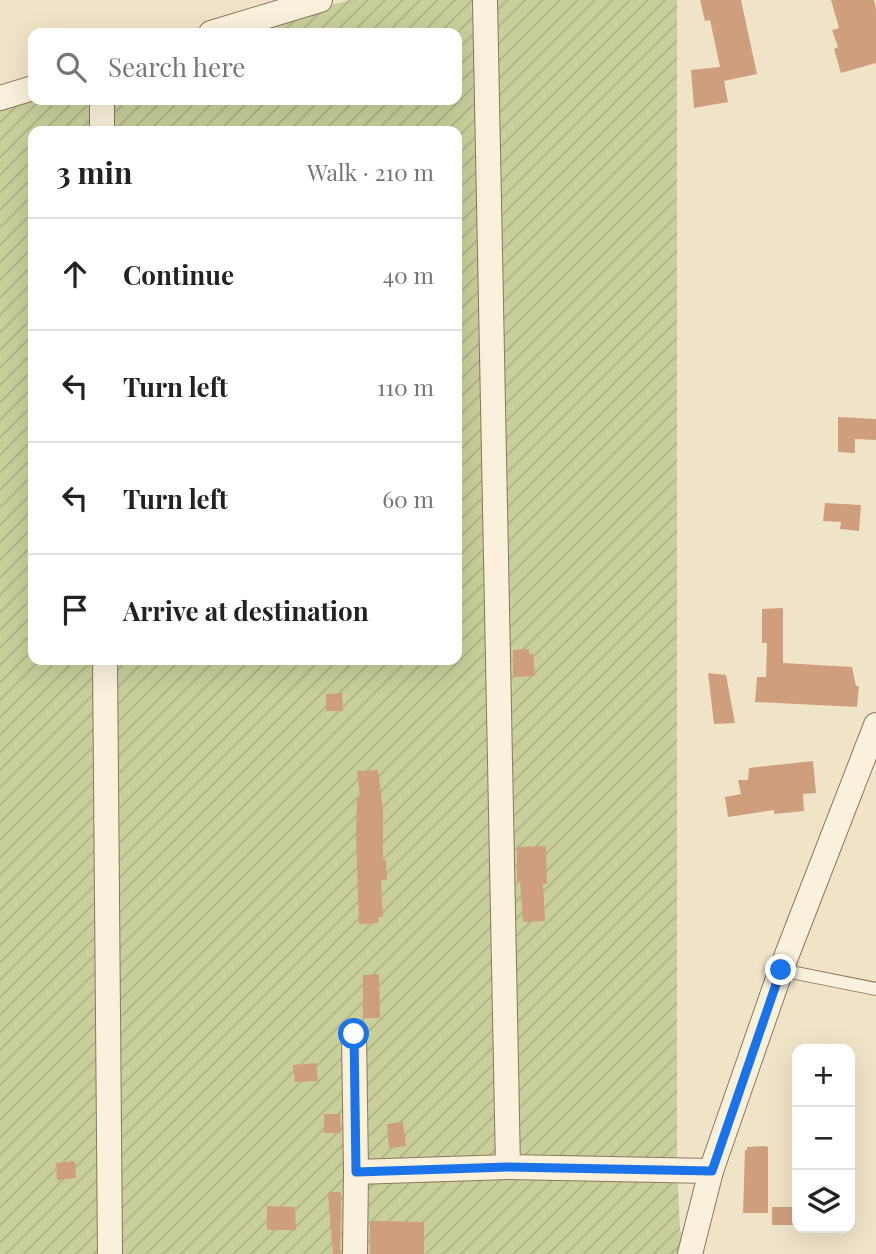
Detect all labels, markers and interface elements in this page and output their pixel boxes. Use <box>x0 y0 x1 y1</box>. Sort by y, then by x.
search box <box>28 28 462 105</box>
icon: search <box>52 48 90 86</box>
text: Search here <box>108 49 245 84</box>
text: 3 min <box>56 152 132 192</box>
text: Walk · 210 m <box>307 156 434 187</box>
icon: ahead <box>56 255 94 293</box>
text: Continue <box>123 257 234 292</box>
text: 40 m <box>383 259 434 290</box>
icon: left <box>56 367 94 405</box>
text: Turn left <box>123 369 228 404</box>
text: 110 m <box>377 371 434 402</box>
icon: left <box>56 479 94 517</box>
text: Turn left <box>123 481 228 516</box>
text: 60 m <box>382 483 434 514</box>
icon: arrive <box>56 591 94 629</box>
text: Arrive at destination <box>123 593 369 628</box>
route end <box>765 954 796 985</box>
route start <box>338 1018 369 1049</box>
map controls <box>792 1044 855 1233</box>
button: + <box>792 1044 855 1107</box>
button: − <box>792 1107 855 1170</box>
button: layers <box>792 1170 855 1233</box>

